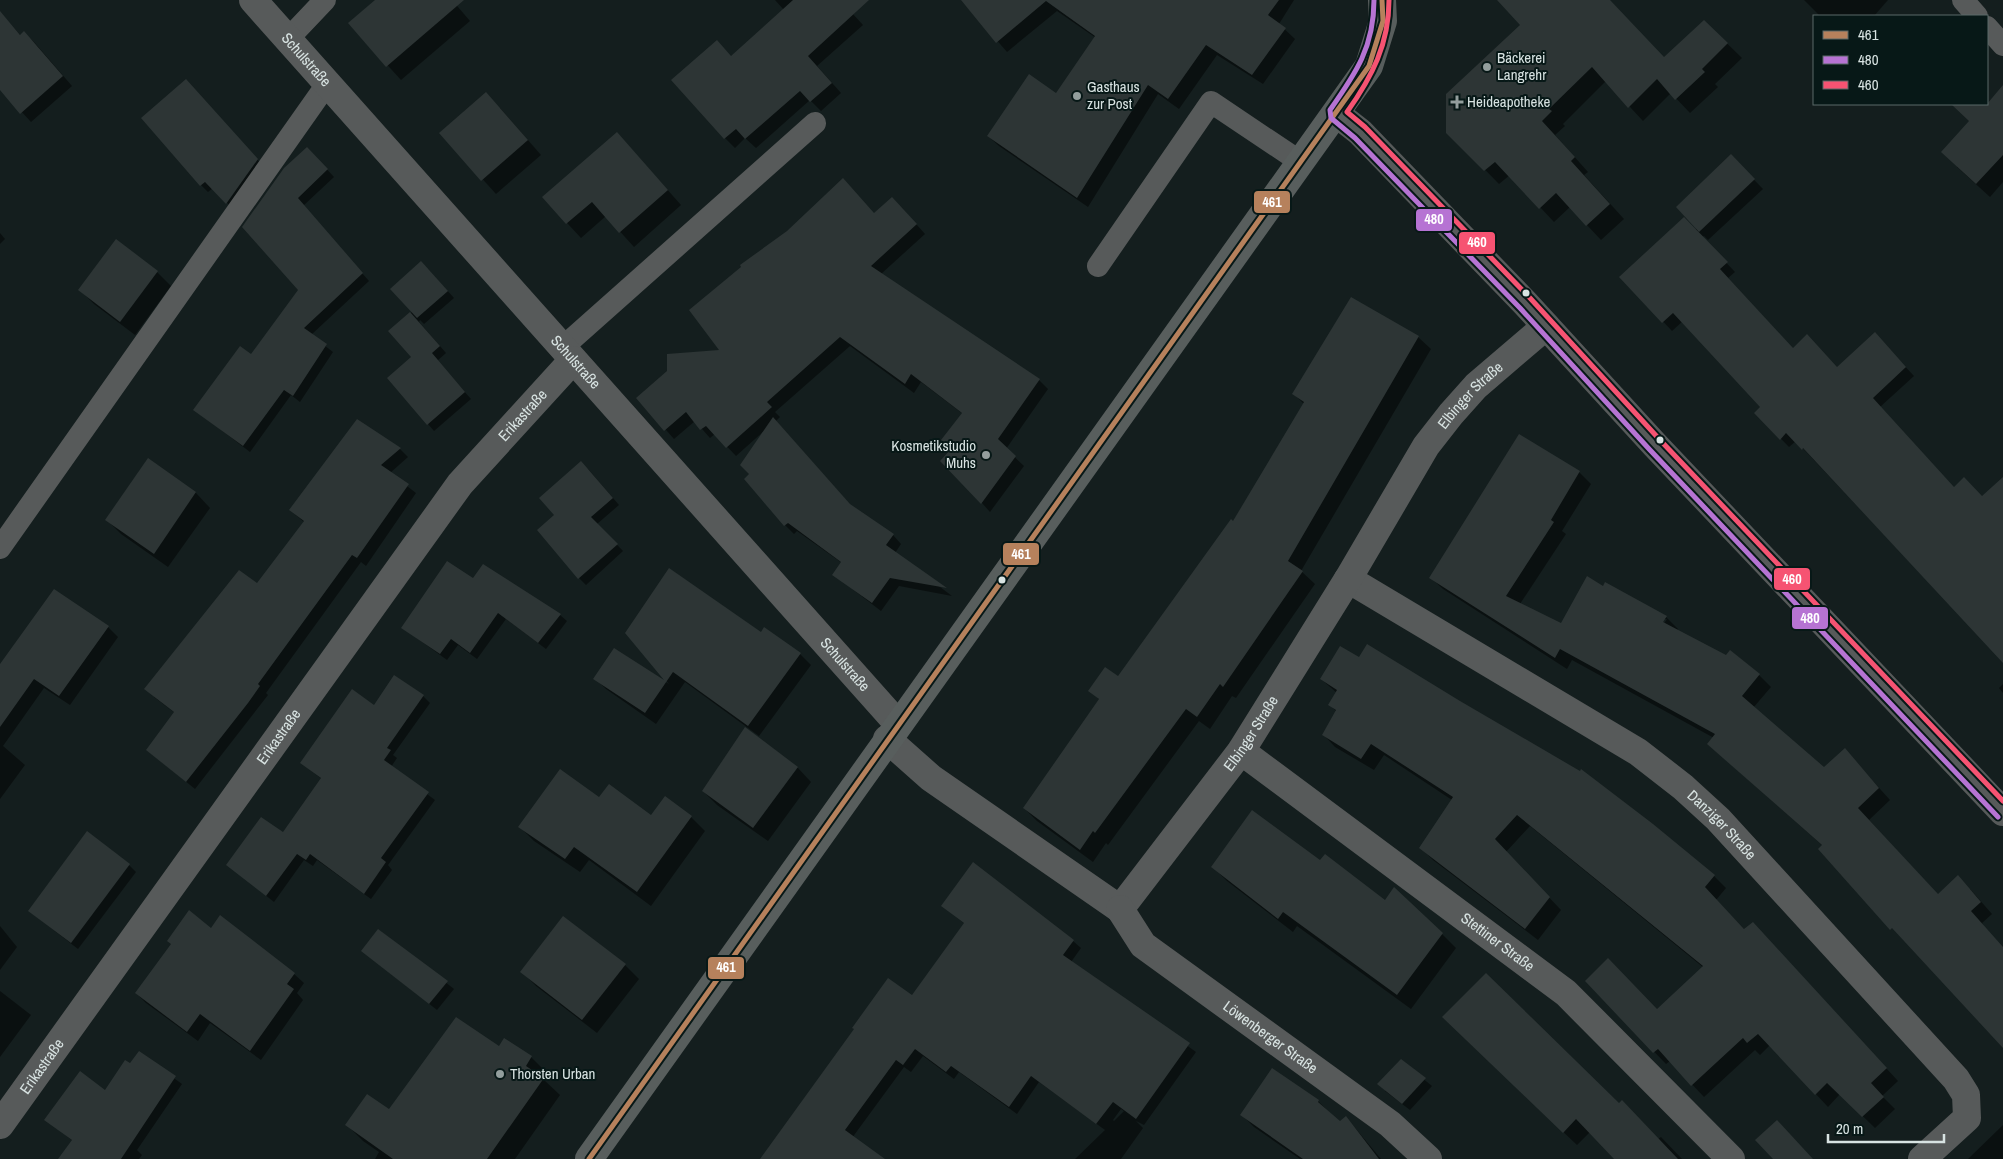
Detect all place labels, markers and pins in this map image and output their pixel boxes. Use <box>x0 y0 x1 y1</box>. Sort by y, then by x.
place label: Bäckerei Langrehr <box>1497 47 1546 85</box>
marker: Bäckerei Langrehr <box>1481 61 1493 73</box>
place label: Gasthaus zur Post <box>1087 76 1140 114</box>
marker: Gasthaus zur Post <box>1071 90 1083 102</box>
place label: Heideapotheke <box>1467 91 1551 112</box>
marker: Heideapotheke <box>1451 96 1463 108</box>
unlabelled marker <box>1521 288 1531 298</box>
place label: Kosmetikstudio Muhs <box>891 435 976 473</box>
unlabelled marker <box>1655 435 1665 445</box>
marker: Kosmetikstudio Muhs <box>980 449 992 461</box>
unlabelled marker <box>997 575 1007 585</box>
place label: Thorsten Urban <box>510 1063 595 1084</box>
marker: Thorsten Urban <box>494 1068 506 1080</box>

